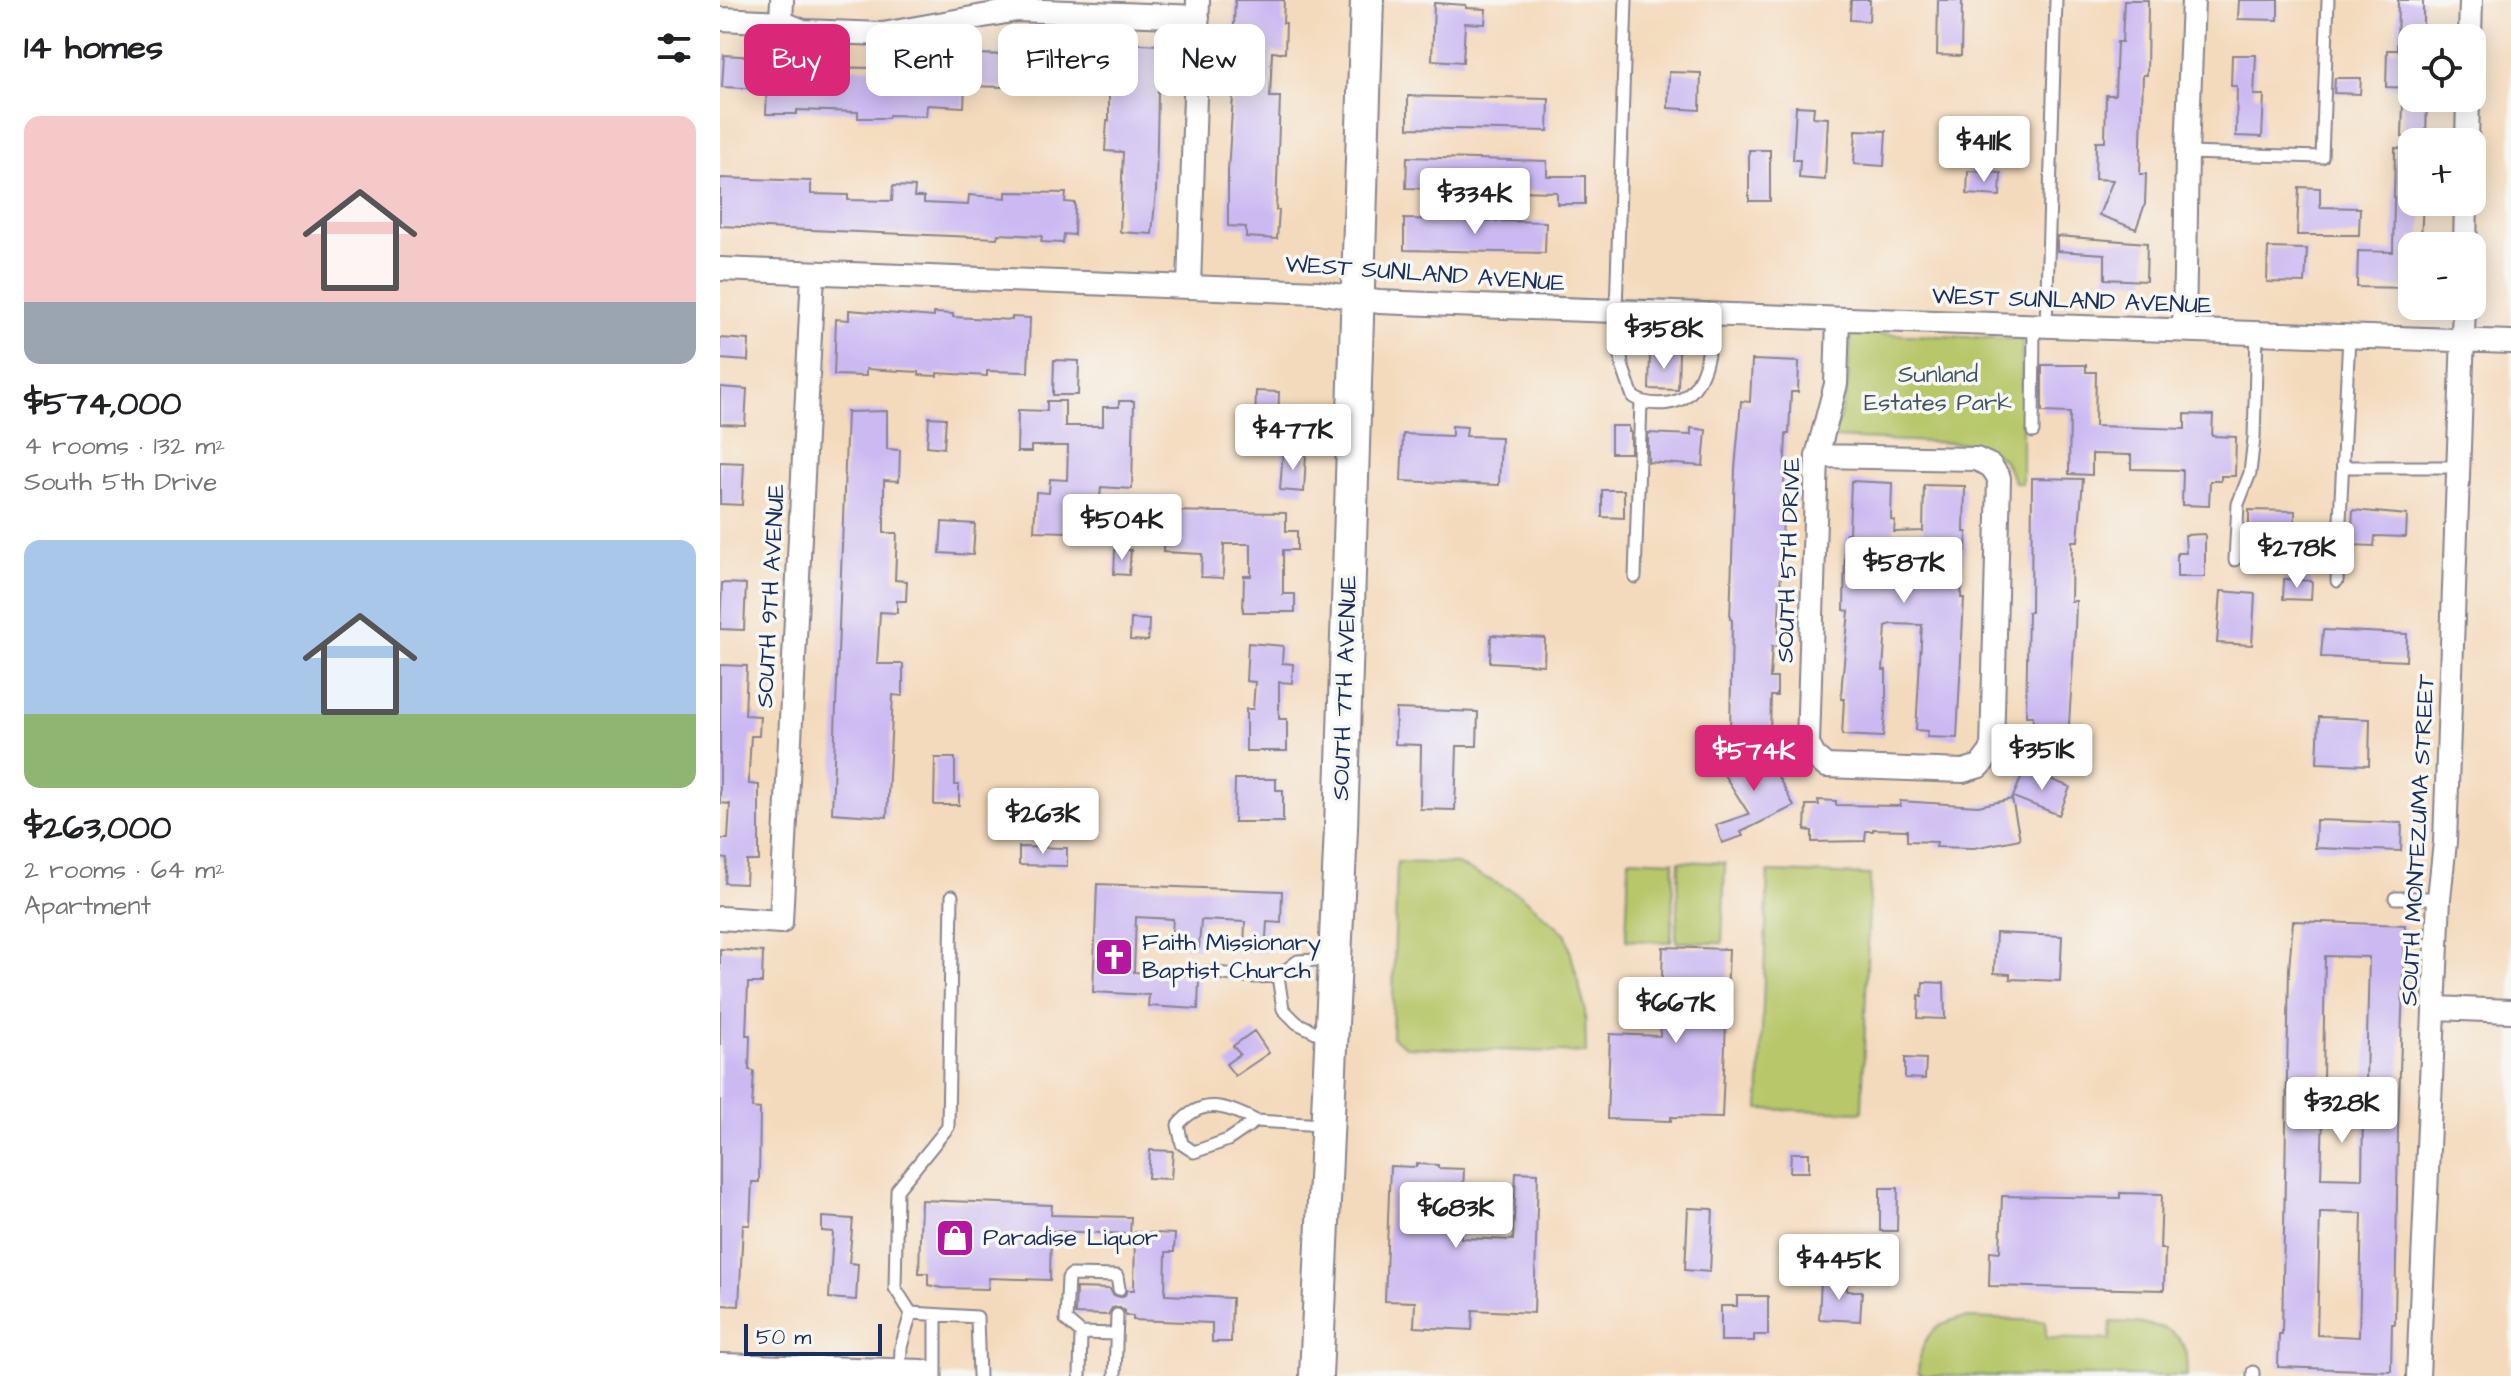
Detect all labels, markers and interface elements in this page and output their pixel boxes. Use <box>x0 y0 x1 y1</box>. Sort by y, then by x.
text: 14 homes <box>24 24 163 72</box>
chip: Buy <box>744 24 850 96</box>
chip: Rent <box>866 24 982 96</box>
chip: Filters <box>998 24 1138 96</box>
chip: New <box>1154 24 1265 96</box>
map controls <box>2398 24 2486 320</box>
button: locate <box>2398 24 2486 112</box>
icon: filters <box>652 26 696 70</box>
pin: $411K <box>1928 116 2040 184</box>
text: $411K <box>1957 124 2011 160</box>
button: + <box>2398 128 2486 216</box>
icon: home <box>288 168 432 312</box>
pin: $334K <box>1419 168 1531 236</box>
text: $334K <box>1438 176 1512 212</box>
button: − <box>2398 232 2486 320</box>
street label: WEST SUNLAND AVENUE <box>1284 247 1566 301</box>
street label: WEST SUNLAND AVENUE <box>1931 279 2213 323</box>
pin: $358K <box>1608 303 1720 371</box>
text: $358K <box>1625 311 1703 347</box>
park label: Sunland Estates Park <box>1864 358 2012 420</box>
text: $574,000 <box>24 380 181 428</box>
pin: $477K <box>1237 404 1349 472</box>
text: $477K <box>1253 412 1333 448</box>
text: 4 rooms · 132 m² <box>24 428 225 464</box>
street label: SOUTH 5TH DRIVE <box>1768 457 1810 663</box>
text: South 5th Drive <box>24 464 217 500</box>
street label: SOUTH 9TH AVENUE <box>748 483 794 709</box>
pin: $504K <box>1066 494 1178 562</box>
text: $504K <box>1081 502 1163 538</box>
pin: $278K <box>2241 522 2353 590</box>
text: $278K <box>2258 530 2336 566</box>
pin: $587K <box>1848 537 1960 605</box>
text: $587K <box>1863 545 1945 581</box>
street label: SOUTH 7TH AVENUE <box>1324 575 1366 801</box>
icon: home <box>288 592 432 736</box>
street label: SOUTH MONTEZUMA STREET <box>2392 673 2444 1007</box>
pin: $351K <box>1986 724 2098 792</box>
pin: $574K <box>1698 725 1810 793</box>
text: $351K <box>2009 732 2075 768</box>
text: $574K <box>1713 733 1795 769</box>
pin: $263K <box>987 788 1099 856</box>
text: $263K <box>1006 796 1080 832</box>
text: $263,000 <box>24 804 171 852</box>
text: 2 rooms · 64 m² <box>24 852 225 888</box>
text: Apartment <box>24 888 151 924</box>
place label: Faith Missionary Baptist Church <box>1142 926 1321 988</box>
church icon: Faith Missionary Baptist Church <box>1093 936 1135 978</box>
pin: $667K <box>1620 977 1732 1045</box>
text: $667K <box>1637 985 1715 1021</box>
pin: $328K <box>2286 1077 2398 1145</box>
text: $328K <box>2304 1085 2380 1121</box>
pin: $683K <box>1400 1182 1512 1250</box>
text: $683K <box>1418 1190 1494 1226</box>
shop icon: Paradise Liquor <box>934 1217 976 1259</box>
place label: Paradise Liquor <box>983 1221 1158 1255</box>
pin: $445K <box>1783 1234 1895 1302</box>
text: $445K <box>1797 1242 1881 1278</box>
scale bar <box>744 1320 882 1356</box>
text: 50 m <box>756 1322 811 1353</box>

